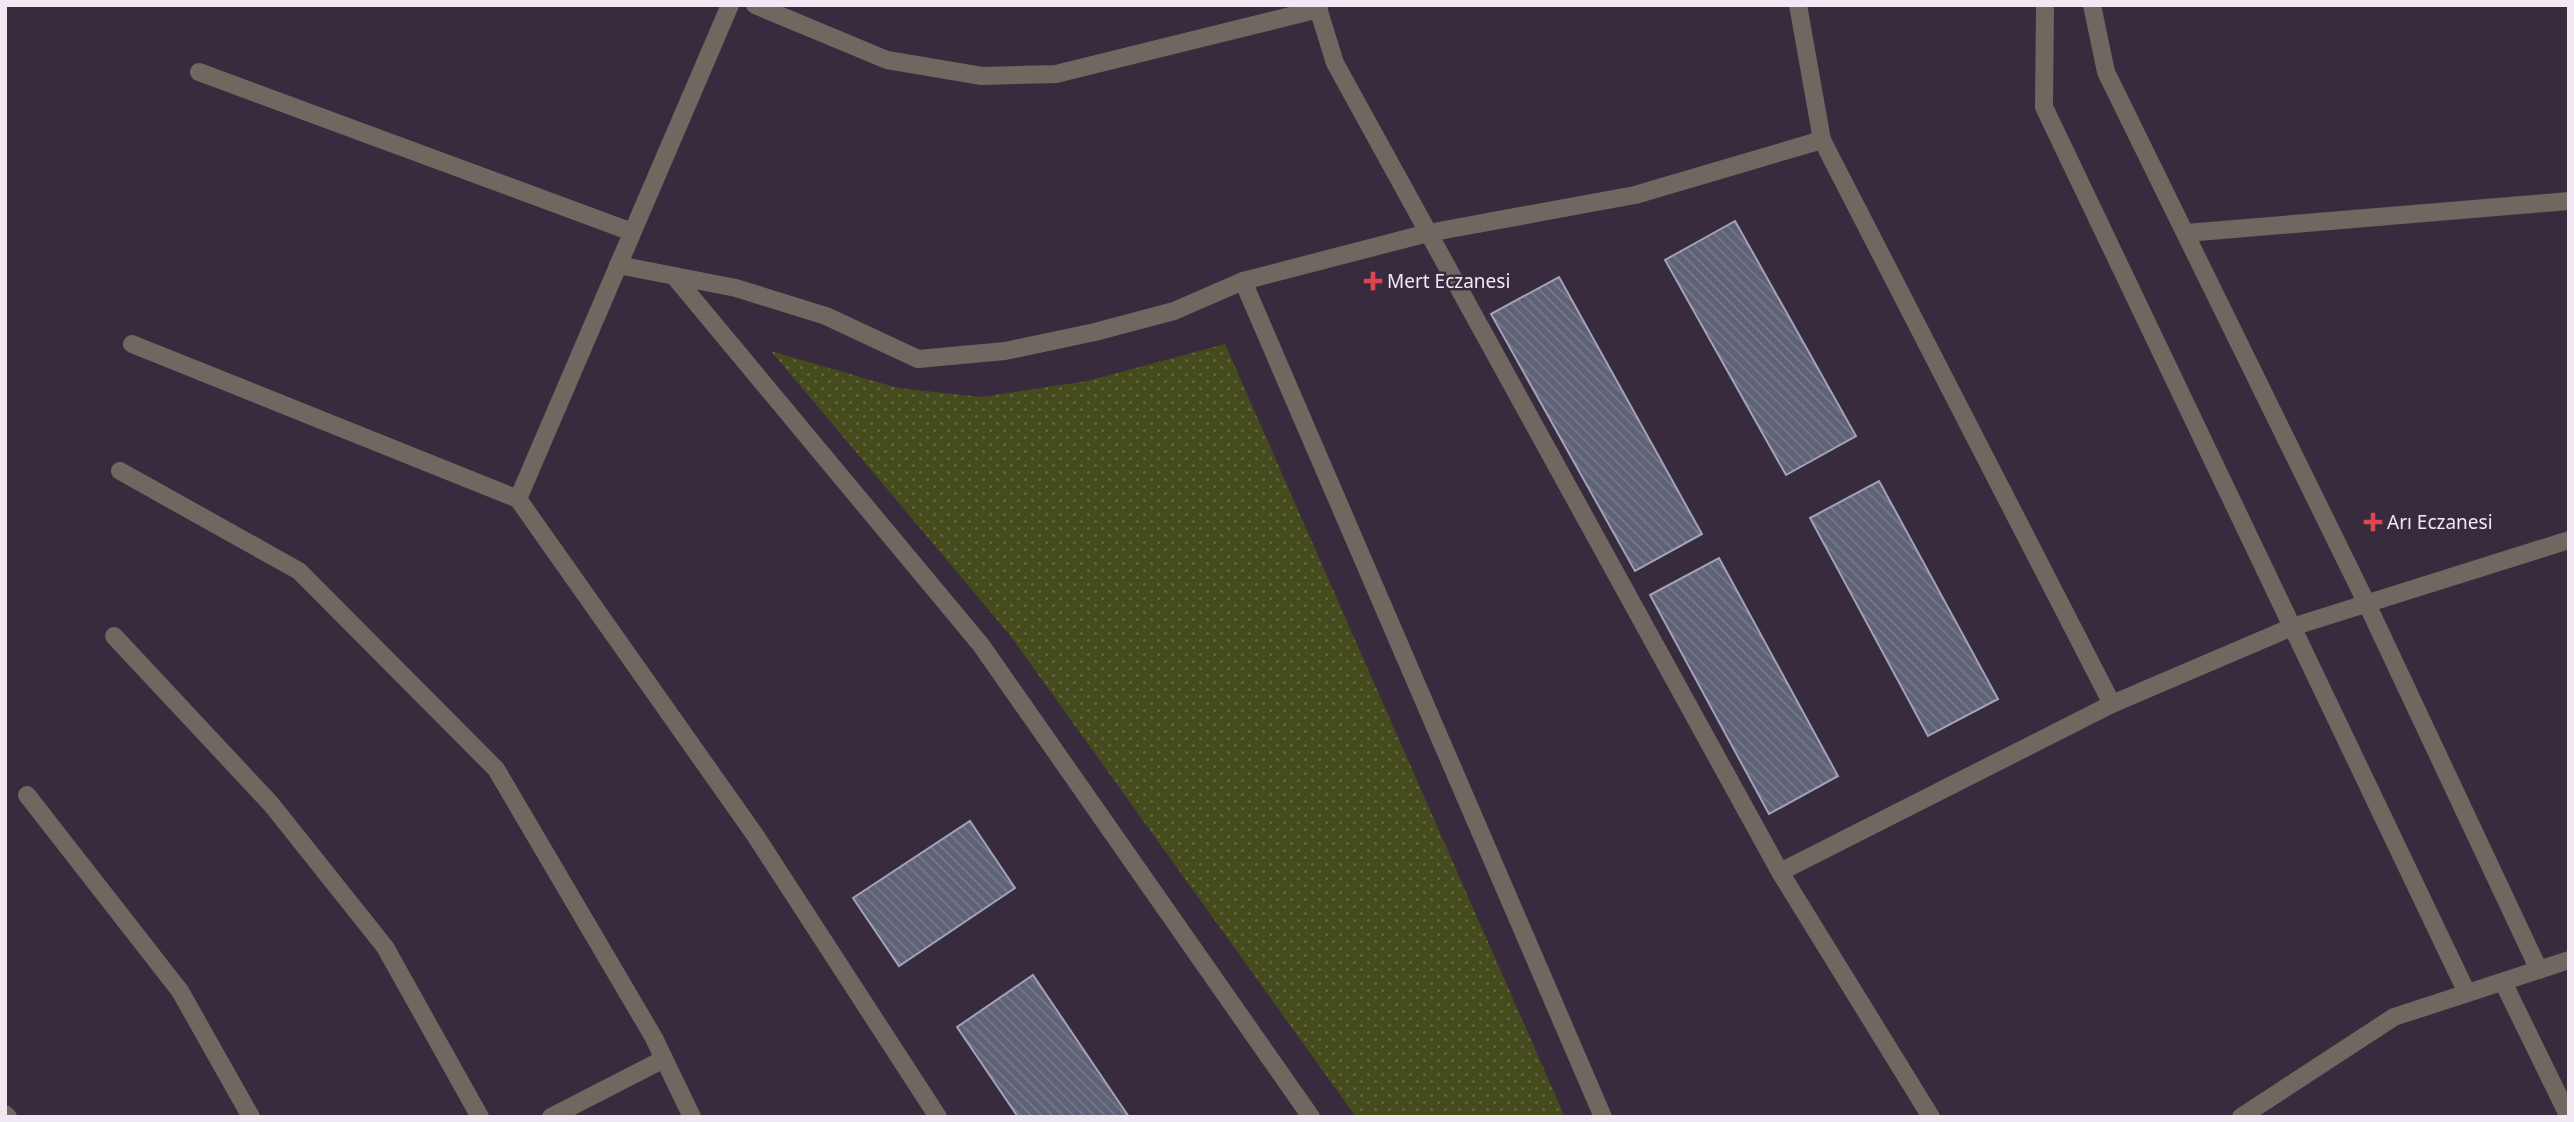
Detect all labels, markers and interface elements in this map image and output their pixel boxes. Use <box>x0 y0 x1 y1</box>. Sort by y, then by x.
place label: Mert Eczanesi <box>1387 268 1510 294</box>
marker: Mert Eczanesi <box>1365 273 1381 289</box>
place label: Arı Eczanesi <box>2387 509 2493 535</box>
marker: Arı Eczanesi <box>2365 514 2381 530</box>

